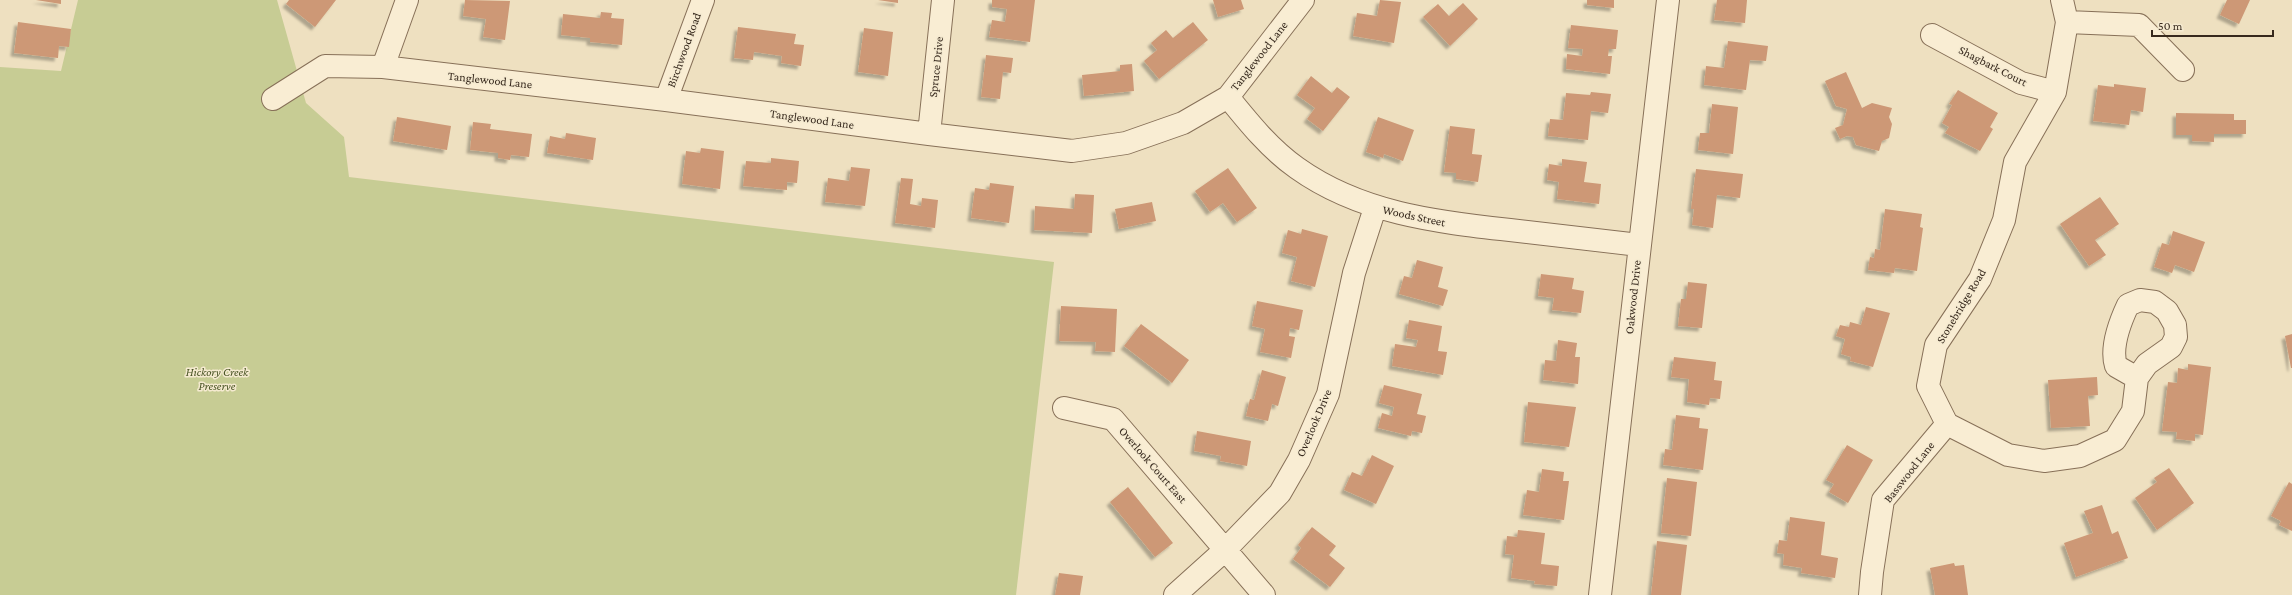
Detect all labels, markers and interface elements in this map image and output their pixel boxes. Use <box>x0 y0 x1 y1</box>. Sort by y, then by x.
street label: Birchwood Road <box>664 10 704 89</box>
scale bar <box>2152 12 2273 38</box>
street label: Tanglewood Lane <box>1227 18 1291 94</box>
text: 50 m <box>2158 19 2183 33</box>
street label: Spruce Drive <box>926 36 946 98</box>
street label: Shagbark Court <box>1956 43 2030 90</box>
street label: Tanglewood Lane <box>447 69 533 91</box>
street label: Tanglewood Lane <box>769 106 855 132</box>
street label: Woods Street <box>1381 203 1448 230</box>
street label: Oakwood Drive <box>1622 259 1644 335</box>
street label: Stonebridge Road <box>1933 266 1989 346</box>
park label: Hickory Creek Preserve <box>186 365 249 393</box>
street label: Overlook Drive <box>1293 387 1335 459</box>
street label: Overlook Court East <box>1116 424 1191 507</box>
street label: Basswood Lane <box>1881 439 1937 505</box>

